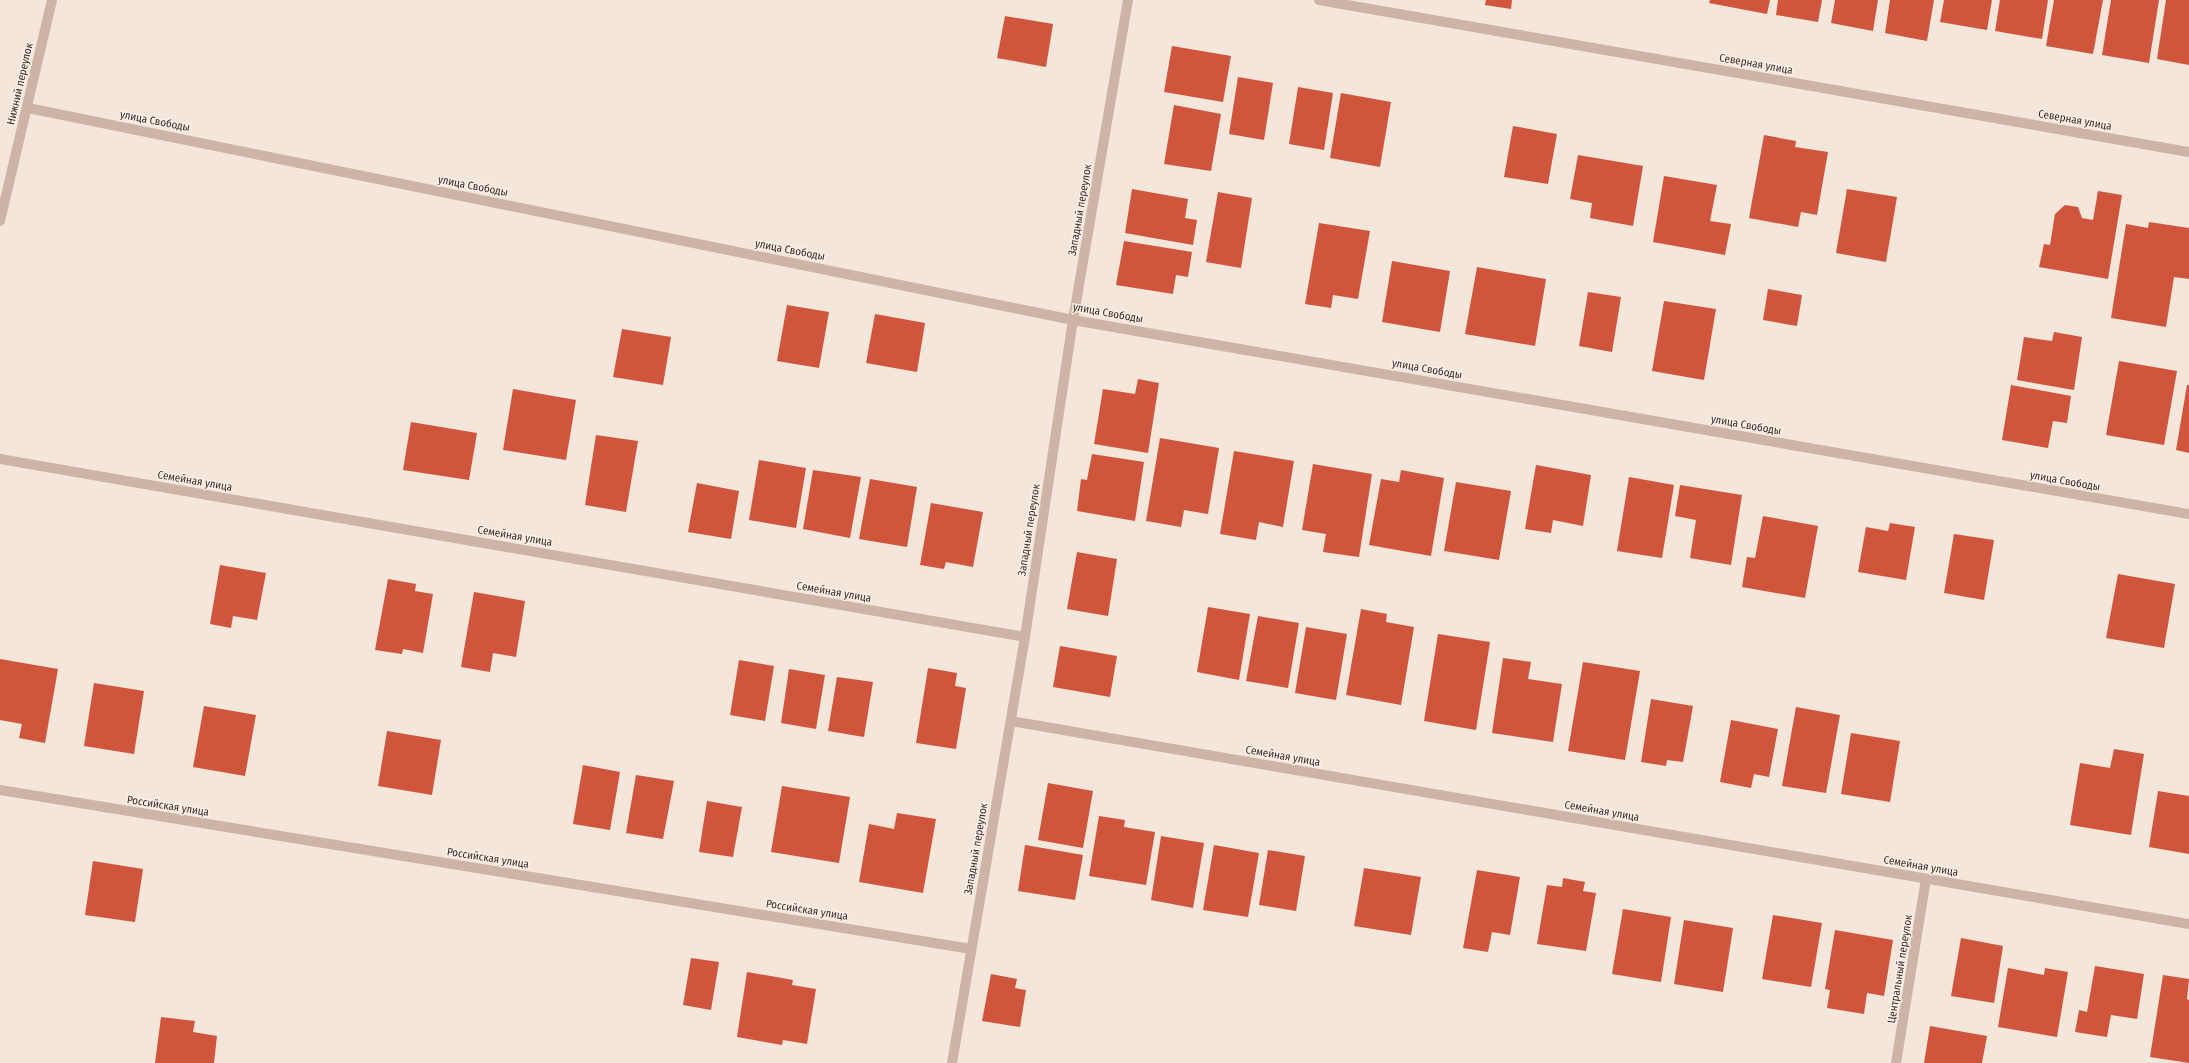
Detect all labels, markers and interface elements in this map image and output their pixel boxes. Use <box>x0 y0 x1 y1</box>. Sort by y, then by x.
street label: Нижний переулок <box>4 41 36 126</box>
street label: Северная улица <box>1718 51 1794 77</box>
street label: Северная улица <box>2037 107 2113 133</box>
street label: улица Свободы <box>119 108 191 134</box>
street label: Западный переулок <box>1066 162 1095 257</box>
street label: улица Свободы <box>437 173 509 199</box>
street label: улица Свободы <box>754 237 826 263</box>
street label: улица Свободы <box>1072 300 1144 326</box>
street label: улица Свободы <box>1391 356 1463 382</box>
street label: улица Свободы <box>1710 412 1782 438</box>
street label: Семейная улица <box>157 468 233 494</box>
street label: улица Свободы <box>2029 468 2101 494</box>
street label: Западный переулок <box>1015 482 1043 577</box>
street label: Семейная улица <box>477 523 553 549</box>
street label: Семейная улица <box>796 579 872 605</box>
street label: Семейная улица <box>1245 743 1321 769</box>
street label: Российская улица <box>126 793 210 819</box>
street label: Семейная улица <box>1564 798 1640 824</box>
street label: Западный переулок <box>962 801 991 896</box>
street label: Российская улица <box>446 845 530 871</box>
street label: Семейная улица <box>1883 853 1959 879</box>
street label: Российская улица <box>765 897 849 923</box>
street label: Центральный переулок <box>1885 913 1915 1024</box>

